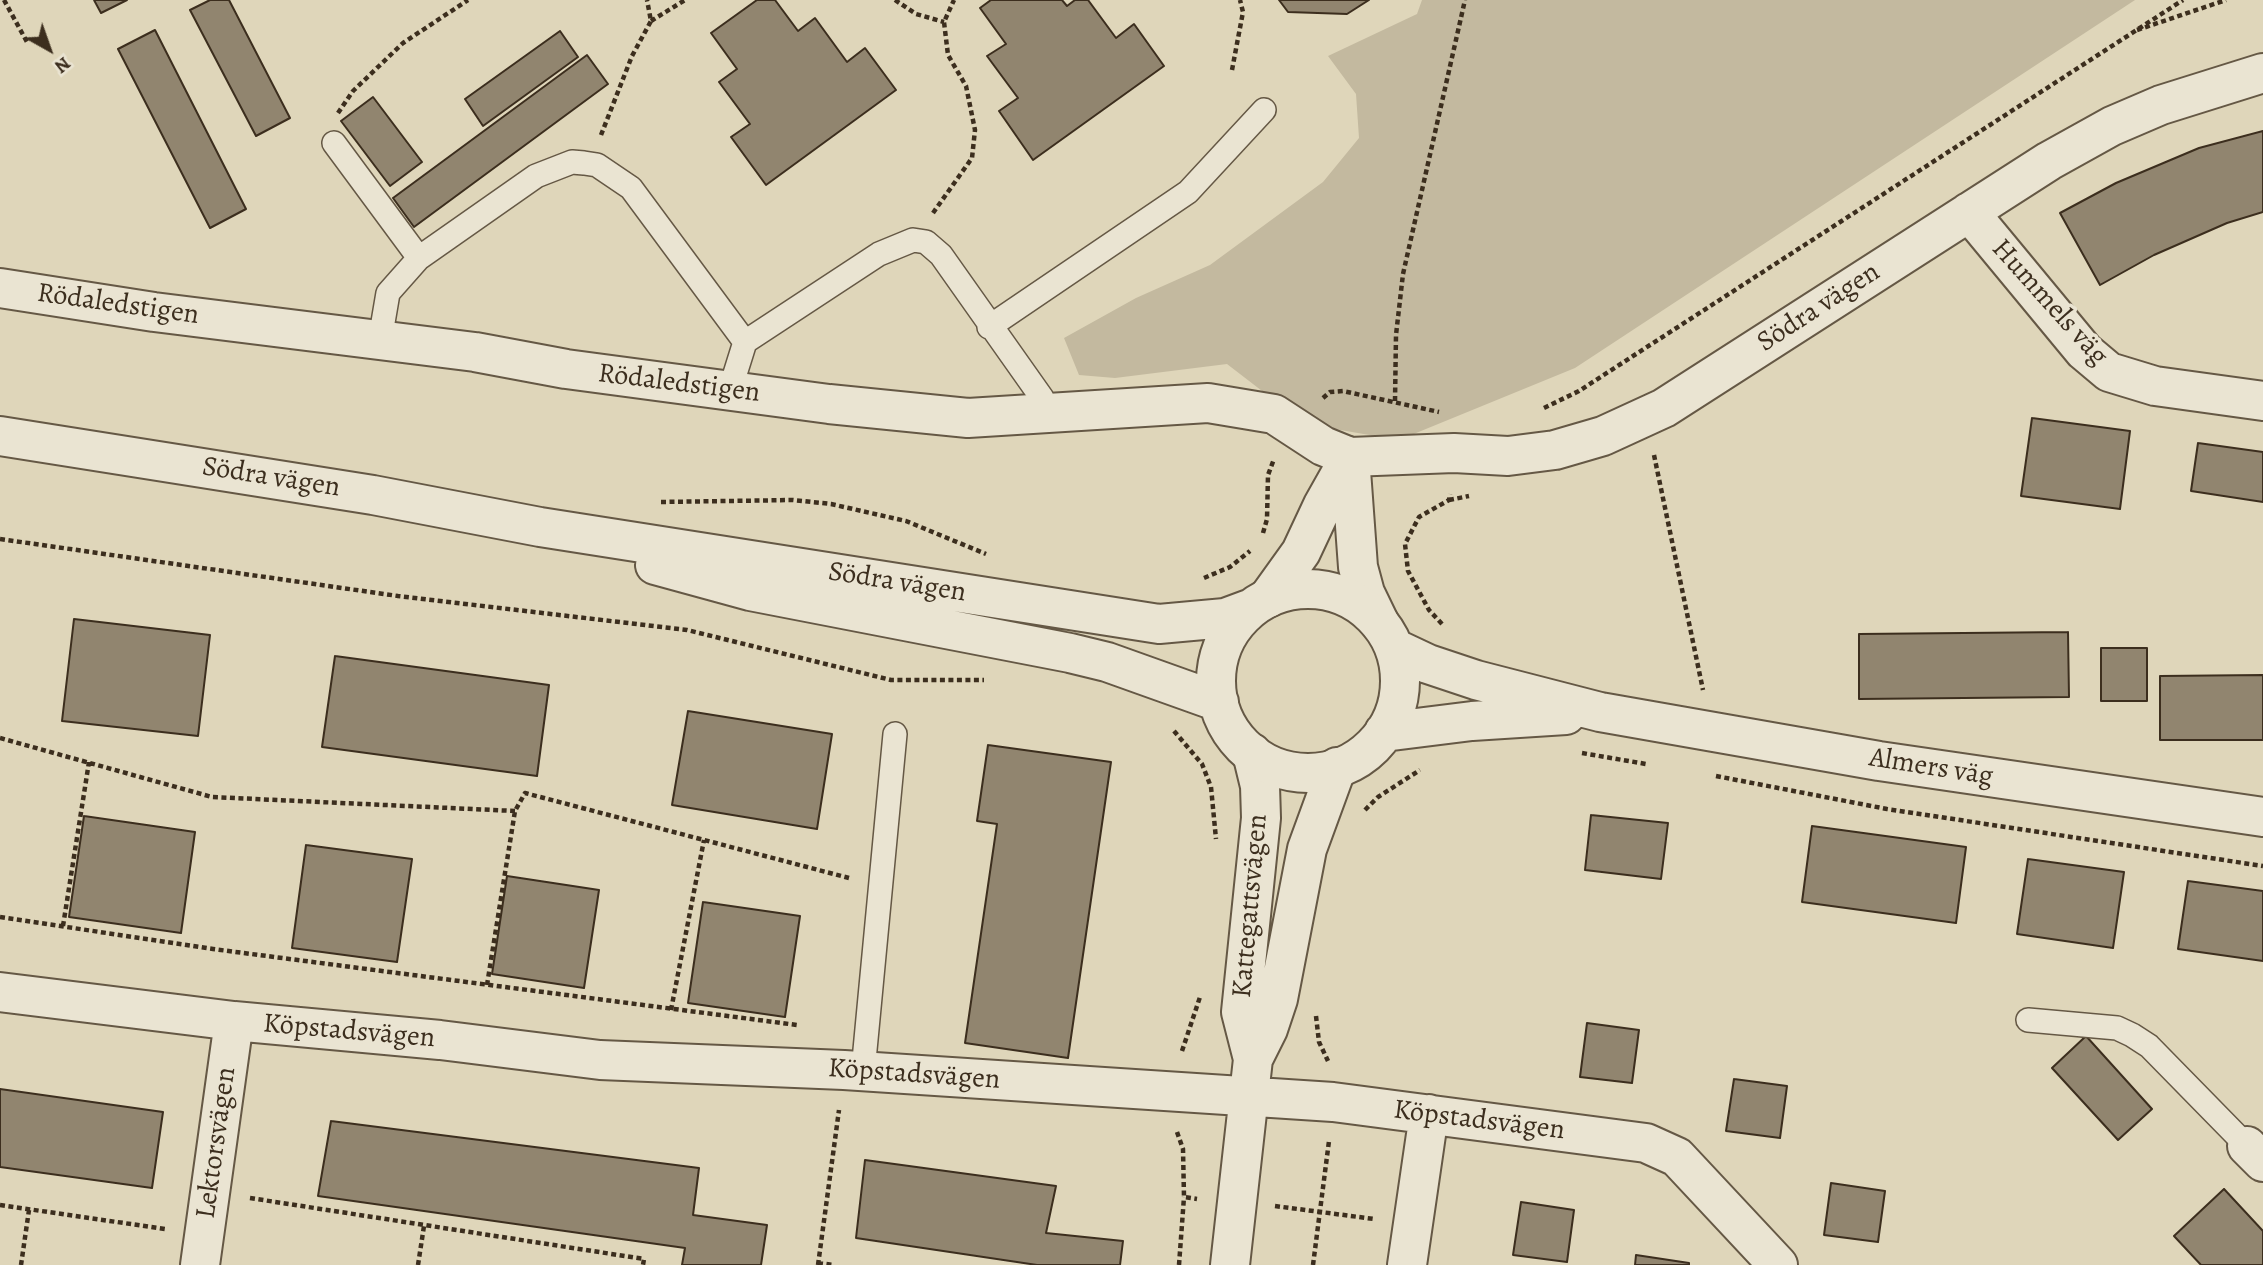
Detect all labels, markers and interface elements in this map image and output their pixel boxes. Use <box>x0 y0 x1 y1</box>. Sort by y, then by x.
north arrow <box>14 14 84 84</box>
text: N <box>49 51 76 79</box>
street label: Hummels väg <box>1984 233 2114 373</box>
street label: Södra vägen <box>1751 256 1887 360</box>
street label: Rödaledstigen <box>35 277 201 333</box>
street label: Rödaledstigen <box>596 357 762 411</box>
street label: Södra vägen <box>200 451 342 505</box>
street label: Södra vägen <box>826 556 968 610</box>
street label: Almers väg <box>1867 742 1995 794</box>
street label: Kattegattsvägen <box>1226 813 1276 999</box>
street label: Köpstadsvägen <box>262 1008 436 1056</box>
street label: Köpstadsvägen <box>827 1052 1001 1098</box>
street label: Lektorsvägen <box>190 1065 244 1221</box>
street label: Köpstadsvägen <box>1391 1094 1567 1148</box>

